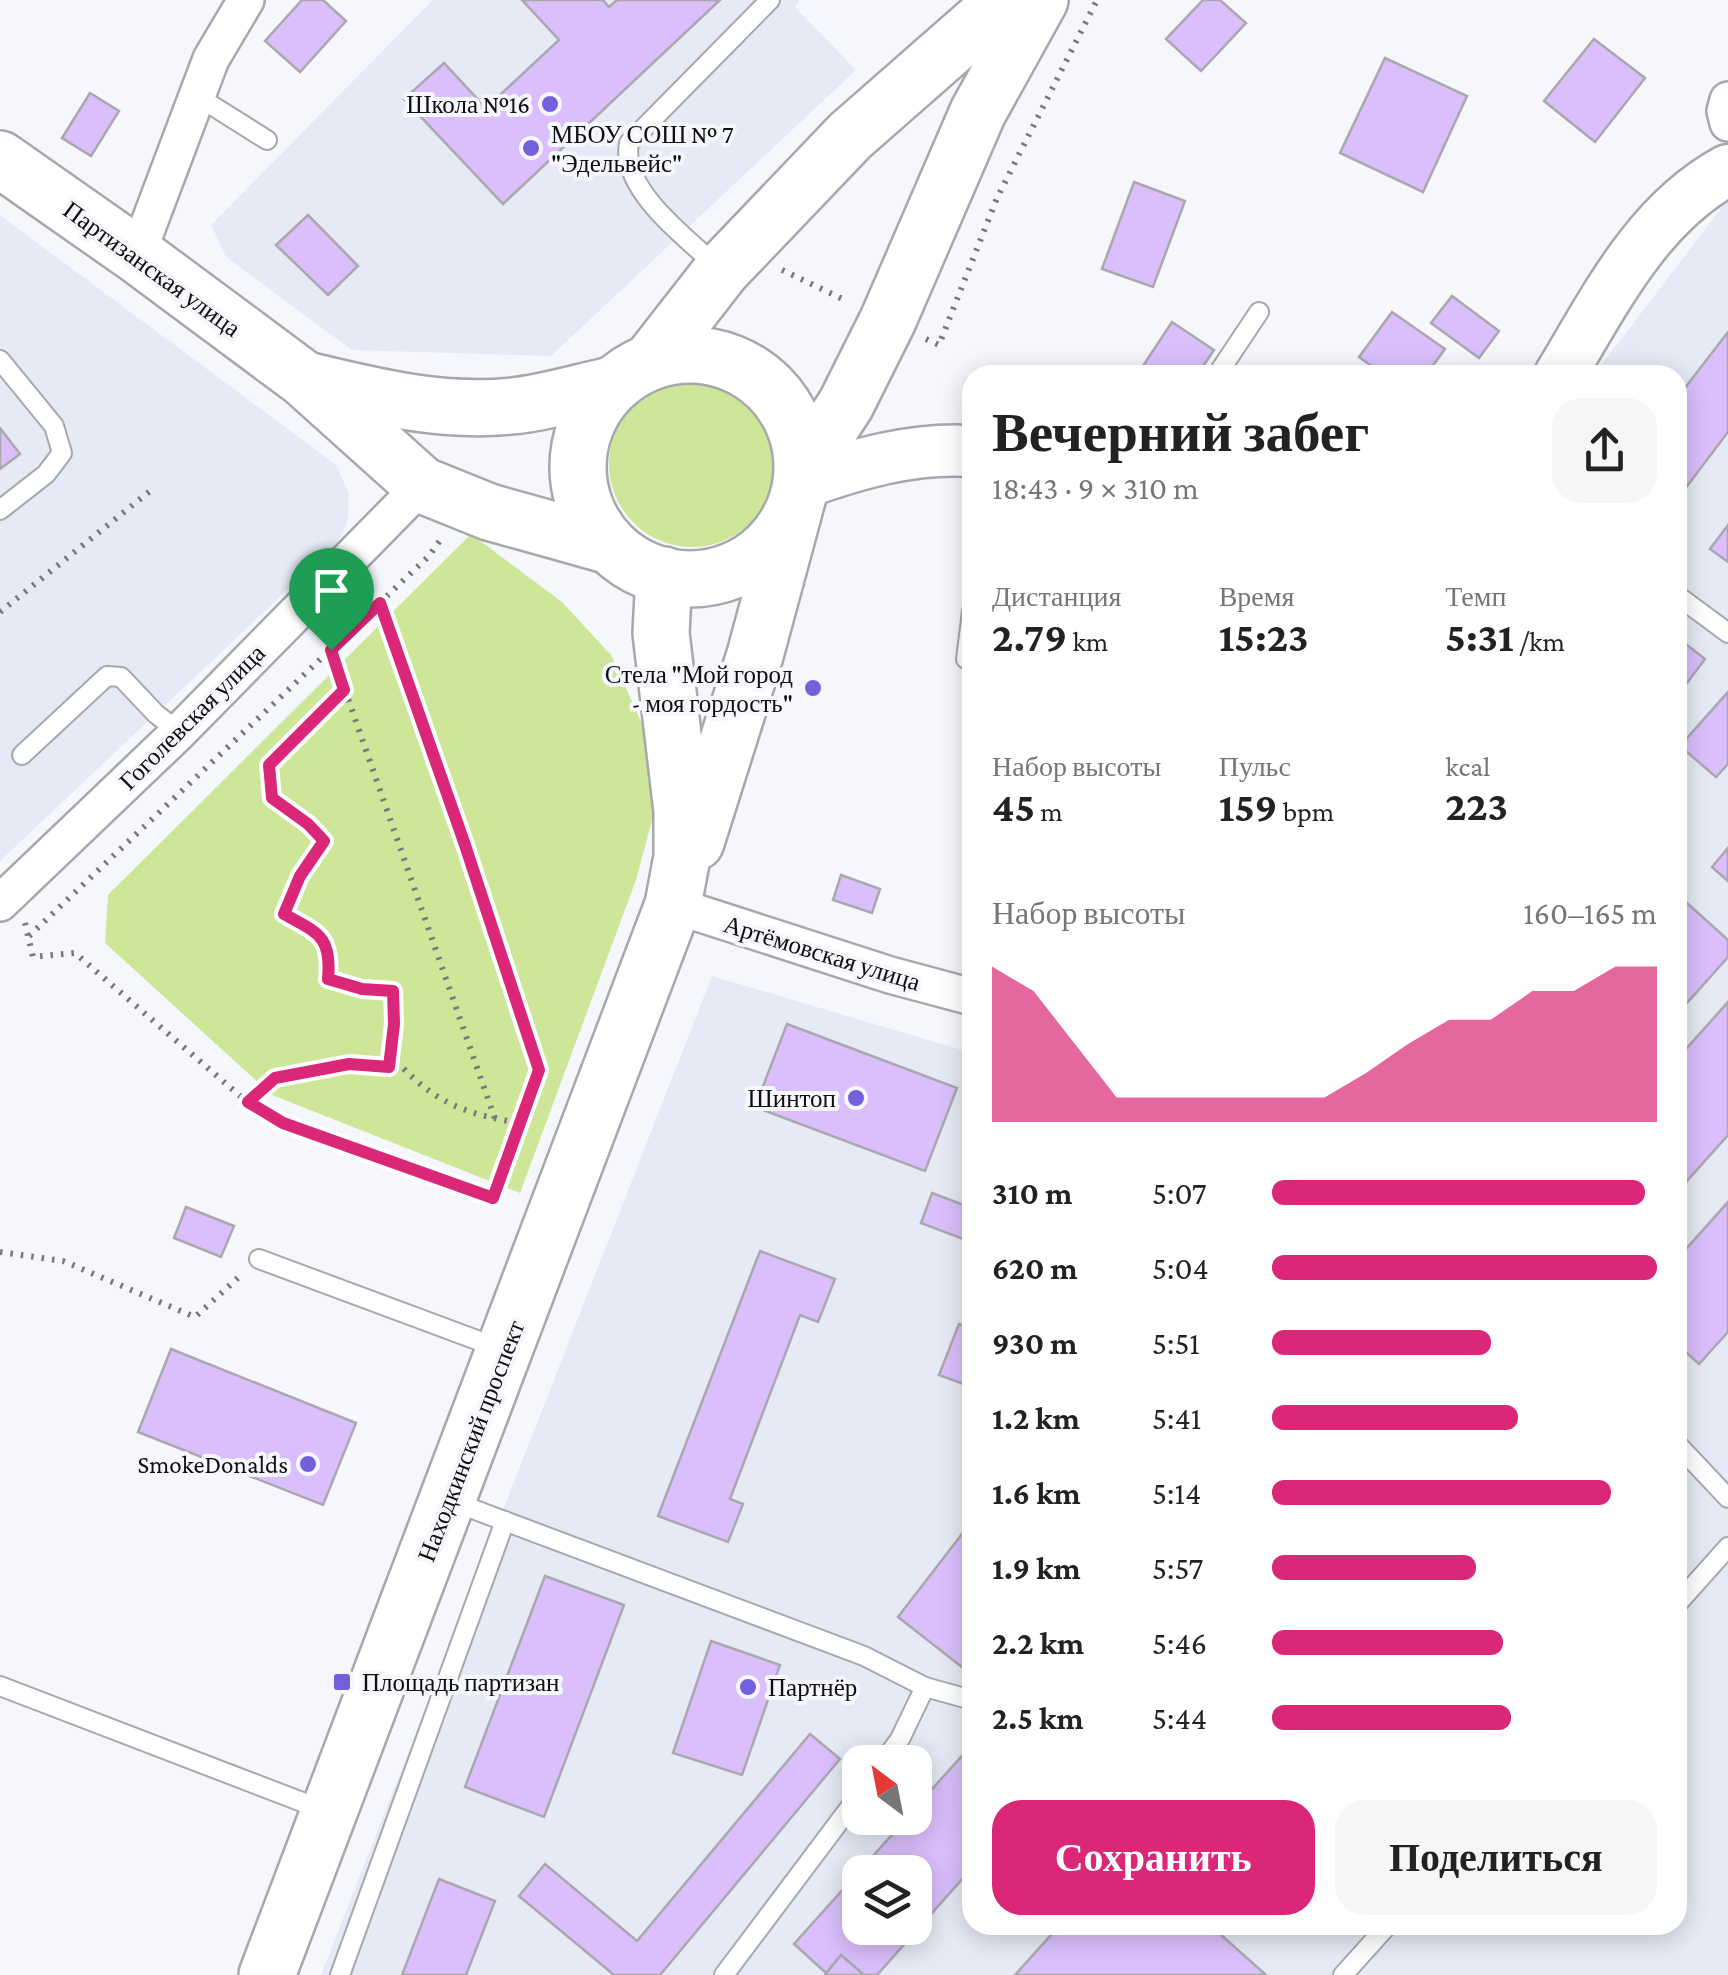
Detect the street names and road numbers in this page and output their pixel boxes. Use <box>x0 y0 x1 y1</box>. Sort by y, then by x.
street label: Партизанская улица <box>58 196 246 342</box>
street label: Гоголевская улица <box>114 639 270 795</box>
street label: Артёмовская улица <box>720 910 924 996</box>
street label: Находкинский проспект <box>413 1317 530 1565</box>

